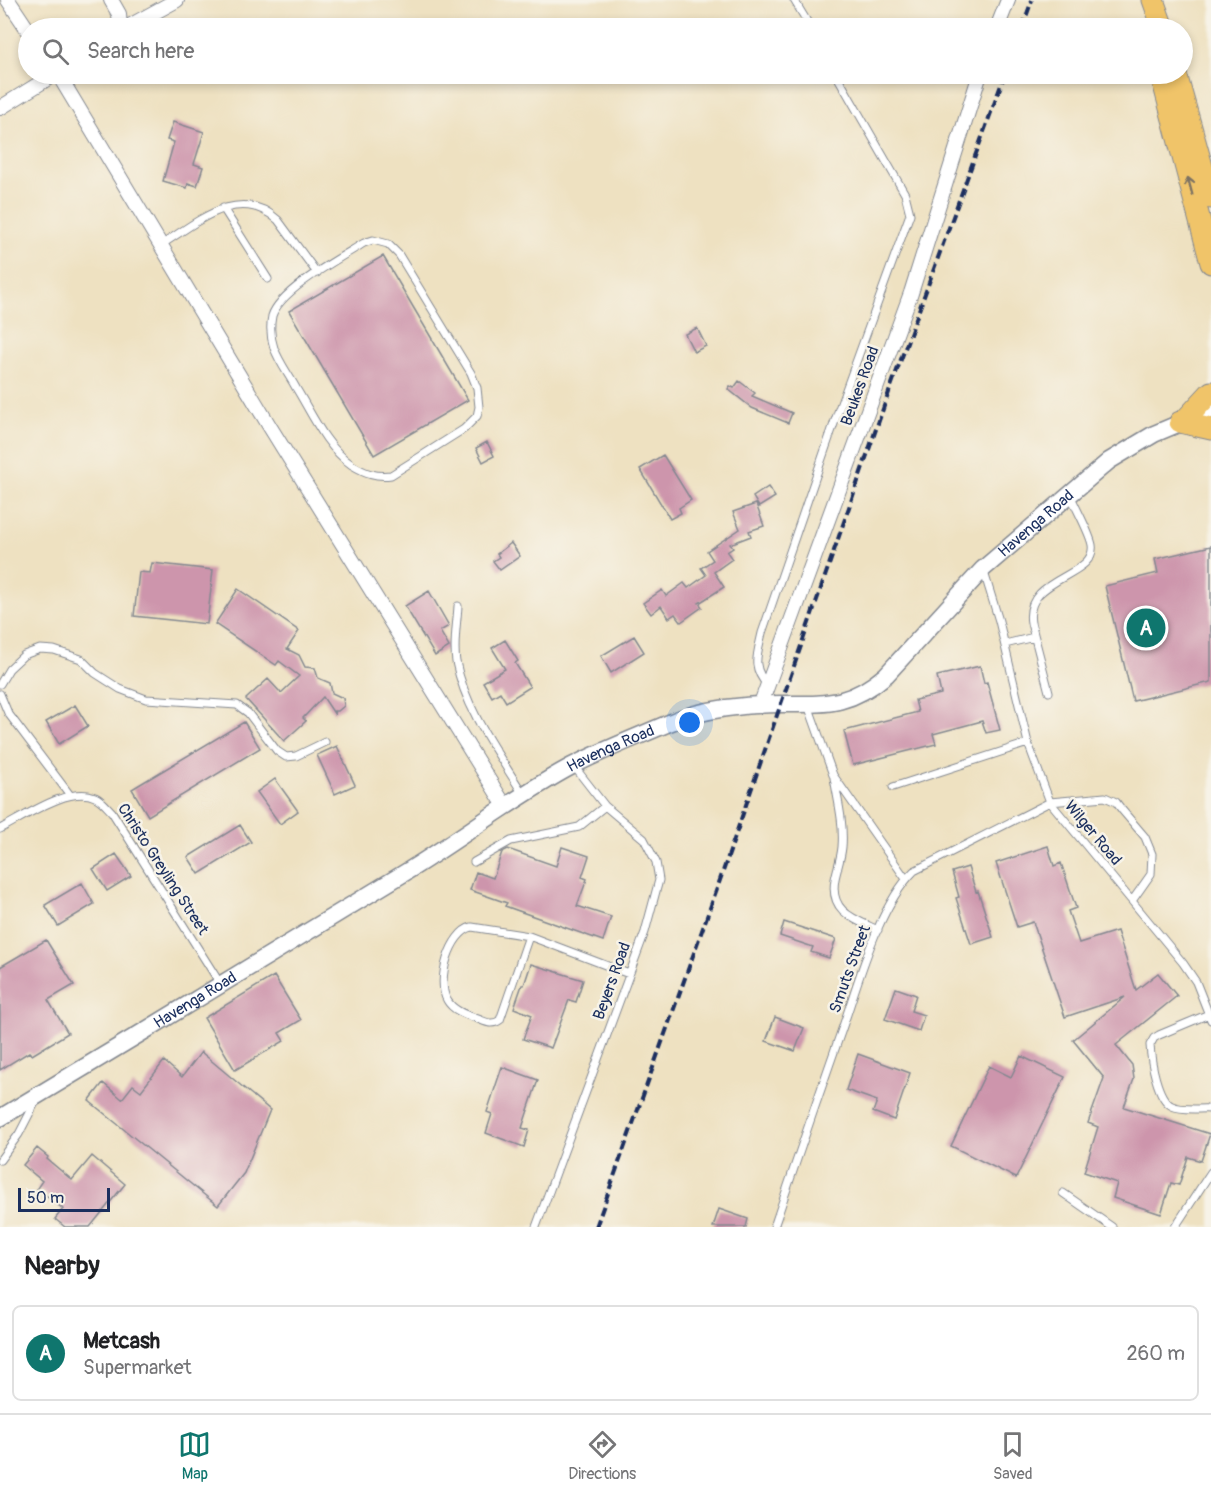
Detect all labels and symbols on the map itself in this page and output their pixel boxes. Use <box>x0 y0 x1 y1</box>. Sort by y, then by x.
one-way arrow <box>1184 177 1196 196</box>
street label: Beukes Road <box>836 343 884 429</box>
street label: Havenga Road <box>994 486 1078 562</box>
pin: A <box>1126 606 1166 650</box>
your location <box>675 708 704 737</box>
street label: Havenga Road <box>563 720 657 777</box>
street label: Wilger Road <box>1060 796 1126 870</box>
street label: Christo Greyling Street <box>113 799 213 939</box>
street label: Smuts Street <box>825 922 875 1016</box>
street label: Beyers Road <box>589 940 635 1022</box>
street label: Havenga Road <box>150 967 240 1033</box>
scale bar <box>18 1185 110 1212</box>

